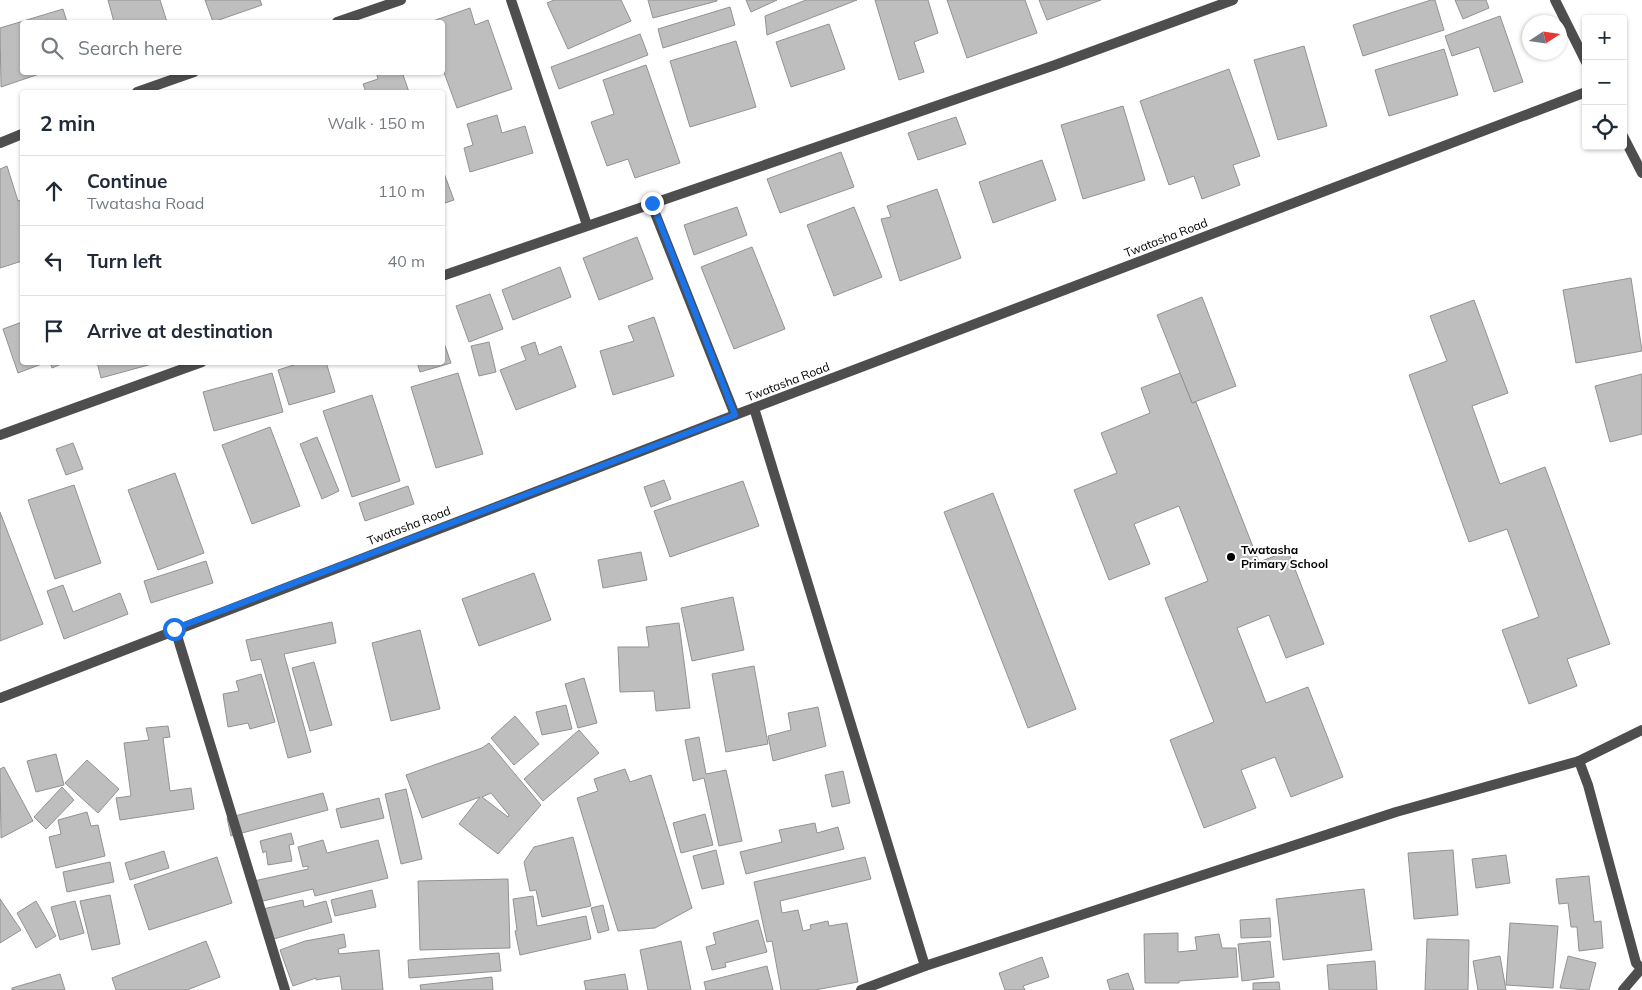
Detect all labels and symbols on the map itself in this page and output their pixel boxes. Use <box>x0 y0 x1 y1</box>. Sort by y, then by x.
north arrow <box>1522 15 1567 60</box>
route end <box>641 192 664 215</box>
street label: Twatasha Road <box>1122 215 1210 260</box>
street label: Twatasha Road <box>744 359 832 404</box>
street label: Twatasha Road <box>365 503 453 548</box>
place label: Twatasha Primary School <box>1241 542 1328 571</box>
marker: Twatasha Primary School <box>1225 551 1237 563</box>
route start <box>163 618 186 641</box>

